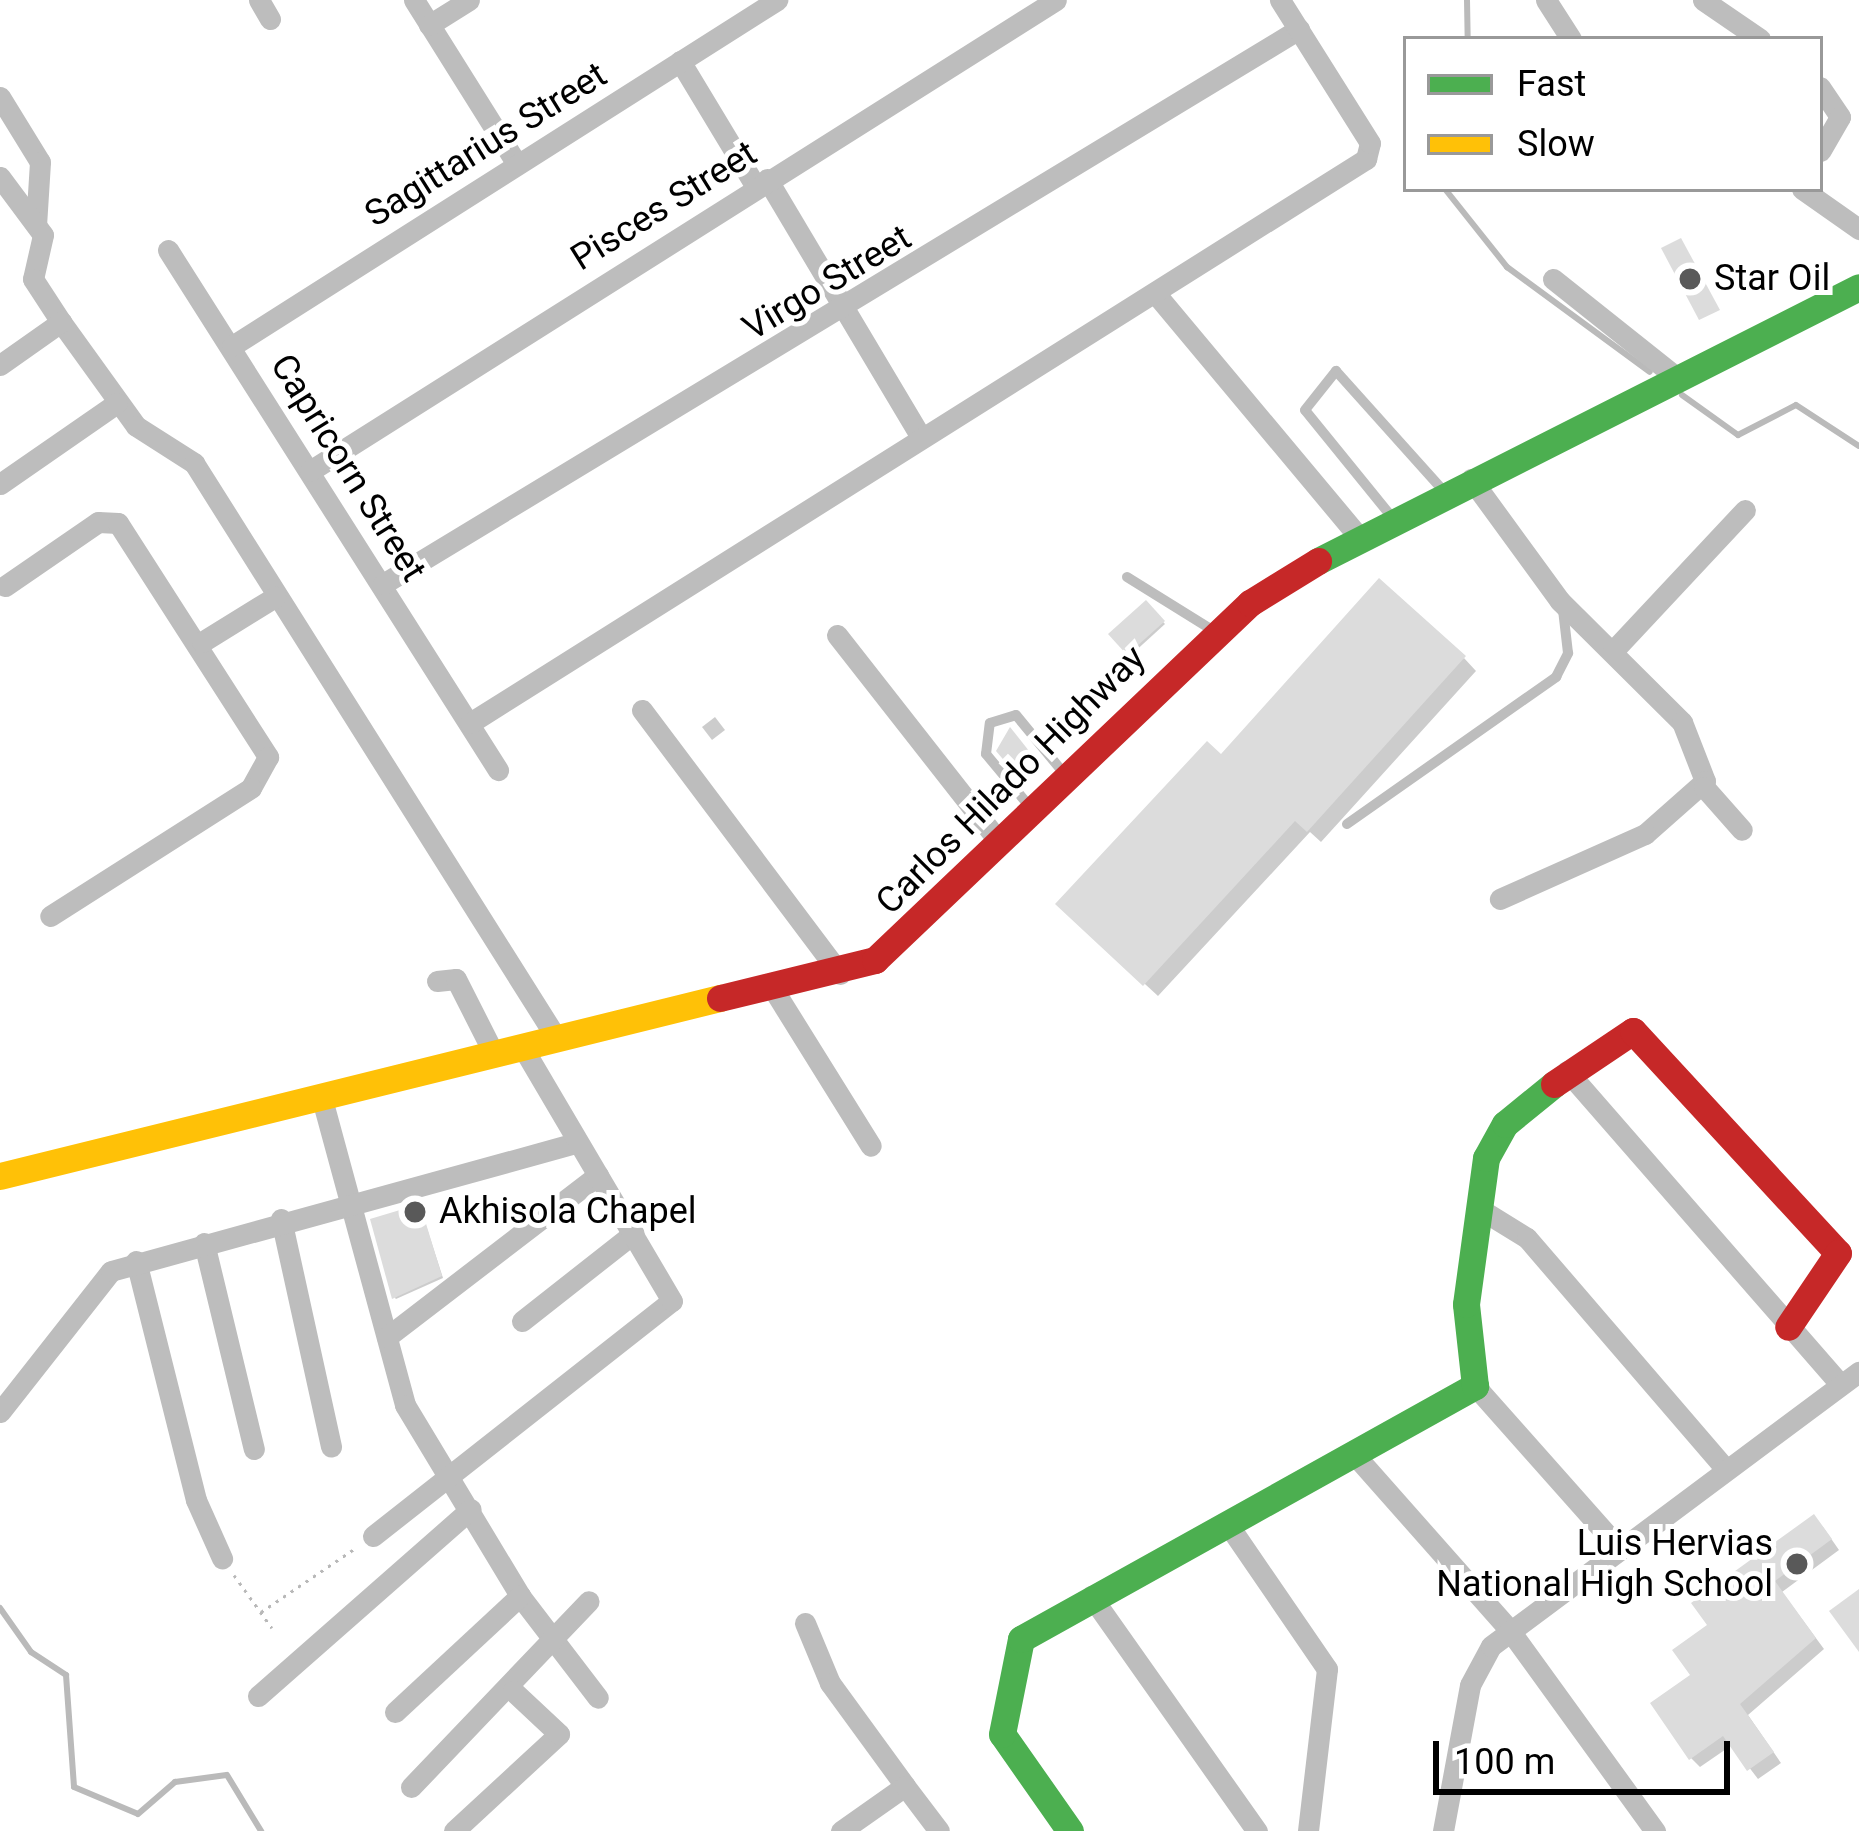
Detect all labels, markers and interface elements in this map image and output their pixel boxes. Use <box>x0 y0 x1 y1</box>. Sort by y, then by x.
legend <box>1403 36 1823 192</box>
street label: Sagittarius Street <box>357 53 615 237</box>
text: Fast <box>1517 63 1586 105</box>
text: Slow <box>1517 123 1595 165</box>
street label: Pisces Street <box>563 132 765 280</box>
street label: Virgo Street <box>735 216 919 350</box>
place label: Star Oil <box>1714 257 1830 301</box>
marker: Star Oil <box>1677 266 1703 292</box>
street label: Capricorn Street <box>261 347 435 589</box>
street label: Carlos Hilado Highway <box>868 637 1154 923</box>
place label: Akhisola Chapel <box>439 1190 697 1234</box>
marker: Akhisola Chapel <box>402 1199 428 1225</box>
place label: Luis Hervias National High School <box>1436 1521 1773 1606</box>
marker: Luis Hervias National High School <box>1784 1551 1810 1577</box>
scale bar <box>1439 1717 1736 1791</box>
text: 100 m <box>1454 1741 1555 1783</box>

